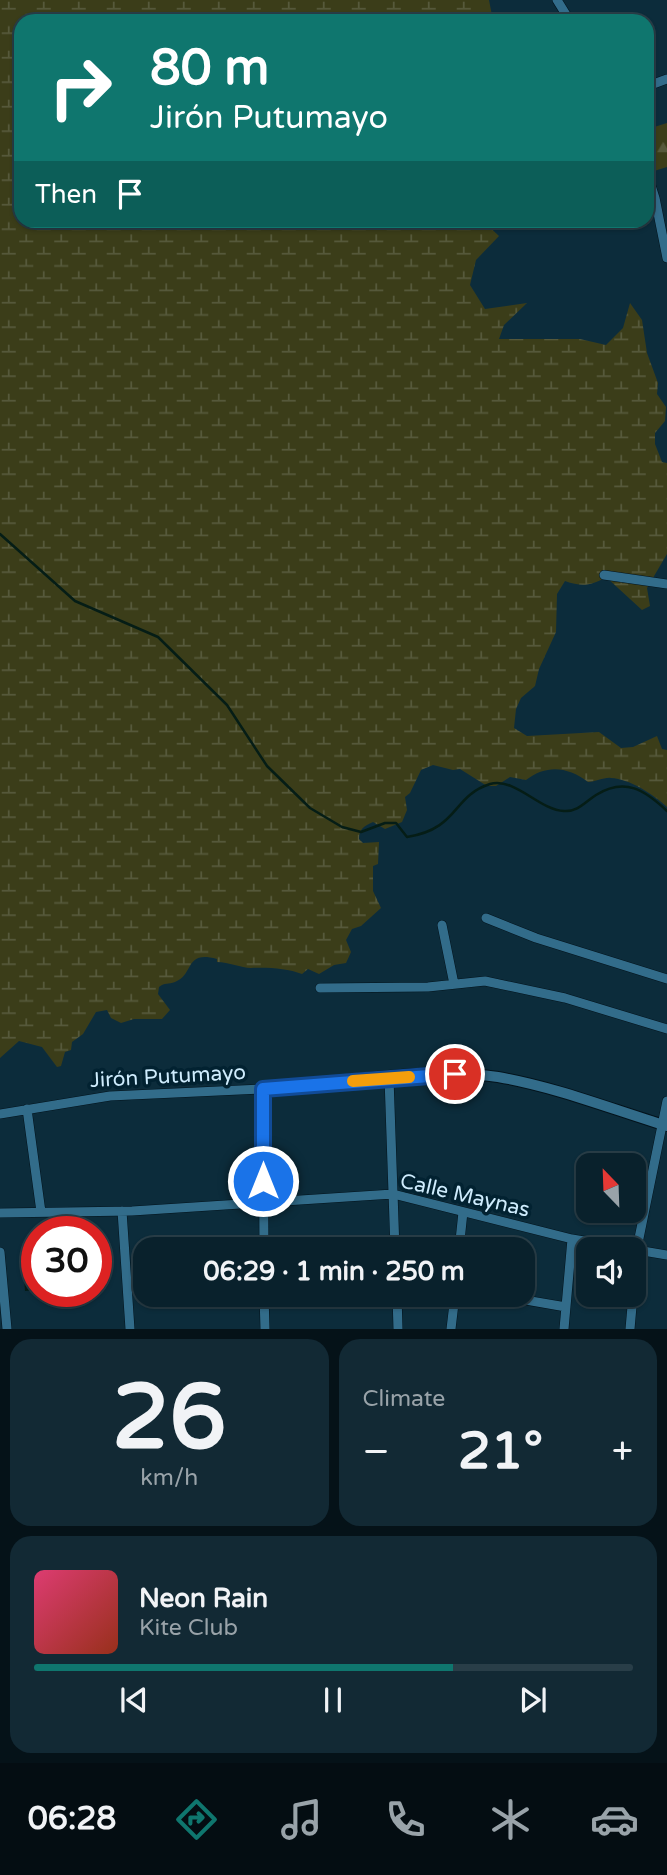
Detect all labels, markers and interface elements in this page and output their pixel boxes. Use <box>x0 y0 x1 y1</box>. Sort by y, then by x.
text: 80 m <box>150 39 269 98</box>
icon: right <box>35 42 126 133</box>
text: Jirón Putumayo <box>150 99 388 137</box>
icon: arrive <box>111 175 149 213</box>
text: Then <box>35 179 97 210</box>
pin <box>425 1044 485 1104</box>
icon: arrive <box>436 1055 474 1093</box>
street label: Jirón Putumayo <box>89 1060 247 1093</box>
position arrow <box>226 1144 300 1218</box>
north arrow <box>576 1153 646 1223</box>
map controls <box>576 1153 646 1307</box>
street label: Calle Maynas <box>398 1168 532 1223</box>
speed limit sign: 30 <box>21 1216 112 1307</box>
button: sound <box>576 1237 646 1307</box>
text: 06:29 · 1 min · 250 m <box>203 1256 465 1287</box>
text: 26 <box>112 1363 226 1473</box>
text: Climate <box>363 1385 445 1413</box>
text: 21° <box>458 1420 543 1483</box>
text: − <box>363 1429 390 1475</box>
text: + <box>612 1429 633 1475</box>
text: km/h <box>140 1464 198 1492</box>
text: Neon Rain <box>139 1583 268 1614</box>
text: Kite Club <box>139 1614 238 1642</box>
icon: previous <box>115 1681 153 1719</box>
icon: pause <box>314 1681 352 1719</box>
icon: next <box>514 1681 552 1719</box>
icon: directions <box>172 1795 221 1844</box>
icon: music <box>277 1795 326 1844</box>
icon: phone <box>381 1795 430 1844</box>
icon: climate <box>486 1795 535 1844</box>
icon: car <box>590 1795 639 1844</box>
text: 06:28 <box>28 1800 116 1838</box>

